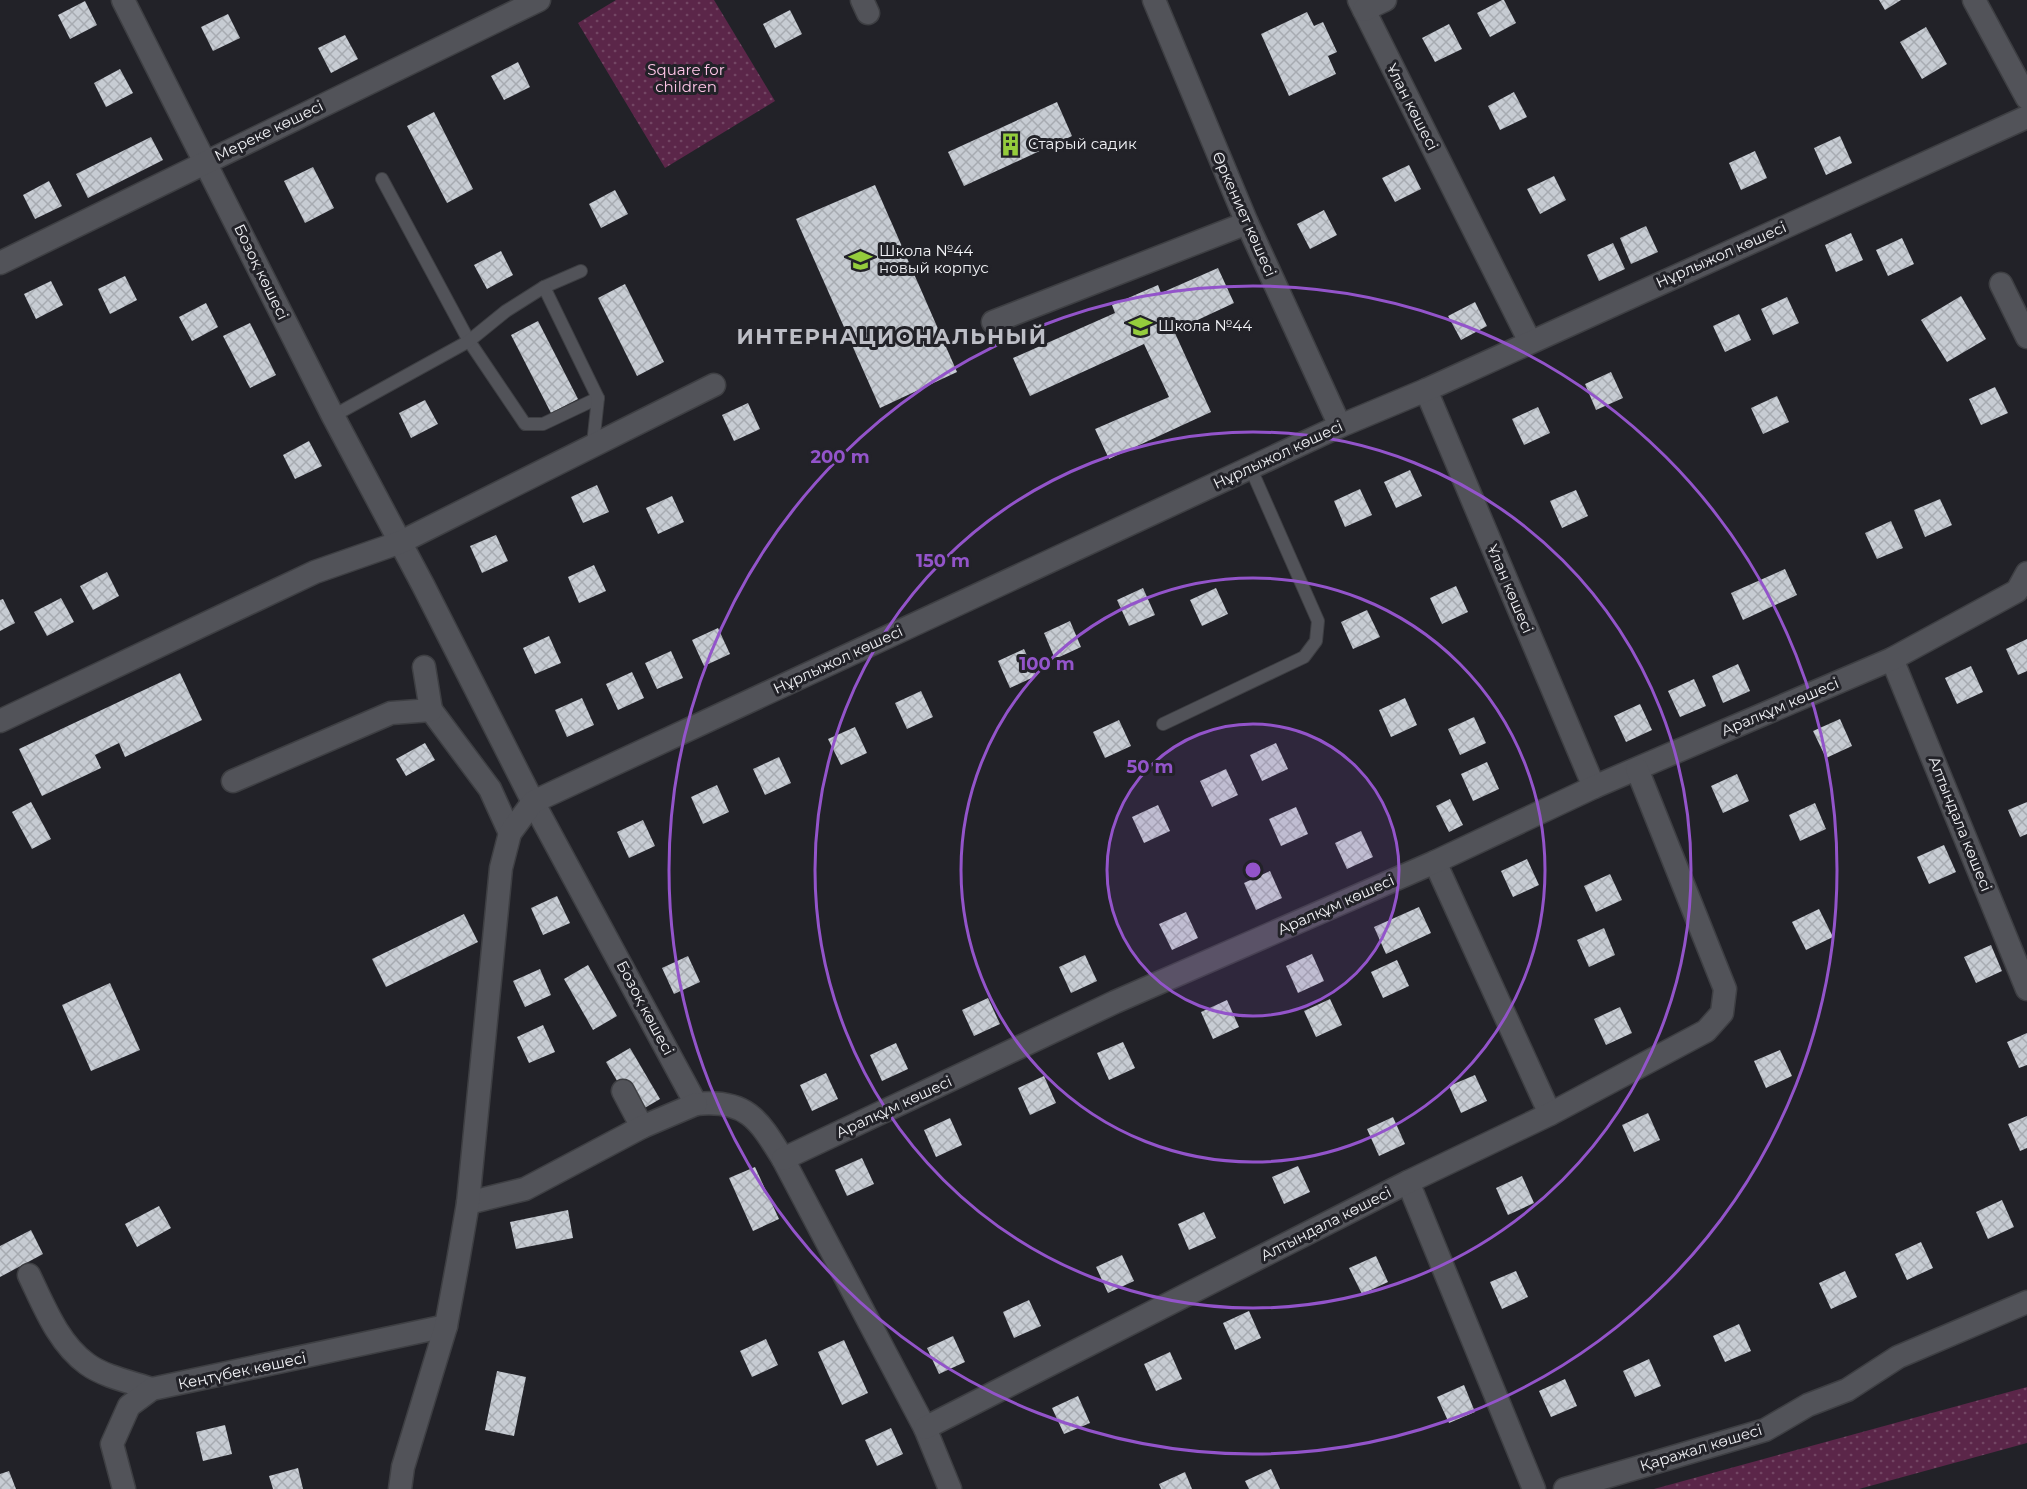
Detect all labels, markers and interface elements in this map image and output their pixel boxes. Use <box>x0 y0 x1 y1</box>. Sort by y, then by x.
park label: Square for children <box>647 60 725 96</box>
street label: Ұлан көшесі <box>1382 60 1442 153</box>
street label: Мереке көшесі <box>211 96 326 165</box>
building icon: Старый садик <box>997 131 1023 157</box>
place label: Старый садик <box>1028 134 1137 153</box>
street label: Өркениет көшесі <box>1208 148 1281 279</box>
street label: Нұрлыжол көшесі <box>1653 217 1789 292</box>
street label: Бозоқ көшесі <box>230 221 293 323</box>
place label: Школа №44 новый корпус <box>879 241 989 277</box>
school or university icon: Школа №44 новый корпус <box>848 247 874 273</box>
school or university icon: Школа №44 <box>1127 313 1153 339</box>
place label: Школа №44 <box>1158 316 1252 335</box>
district label: ИНТЕРНАЦИОНАЛЬНЫЙ <box>737 324 1047 349</box>
street label: Нұрлыжол көшесі <box>1210 416 1346 493</box>
text: 200 m <box>810 446 870 468</box>
street label: Ұлан көшесі <box>1483 541 1538 636</box>
text: 150 m <box>916 550 970 572</box>
street label: Нұрлыжол көшесі <box>770 621 906 698</box>
text: 100 m <box>1019 653 1075 675</box>
street label: Аралқұм көшесі <box>1718 673 1841 740</box>
street label: Алтындала көшесі <box>1925 753 1996 894</box>
text: 50 m <box>1127 756 1173 778</box>
centre of rings <box>1243 860 1263 880</box>
street label: Аралқұм көшесі <box>1274 870 1397 939</box>
street label: Бозоқ көшесі <box>613 957 678 1058</box>
street label: Аралқұм көшесі <box>833 1071 955 1142</box>
street label: Алтындала көшесі <box>1257 1182 1394 1265</box>
street label: Кеңтүбек көшесі <box>176 1348 308 1393</box>
street label: Қаражал көшесі <box>1637 1420 1764 1475</box>

